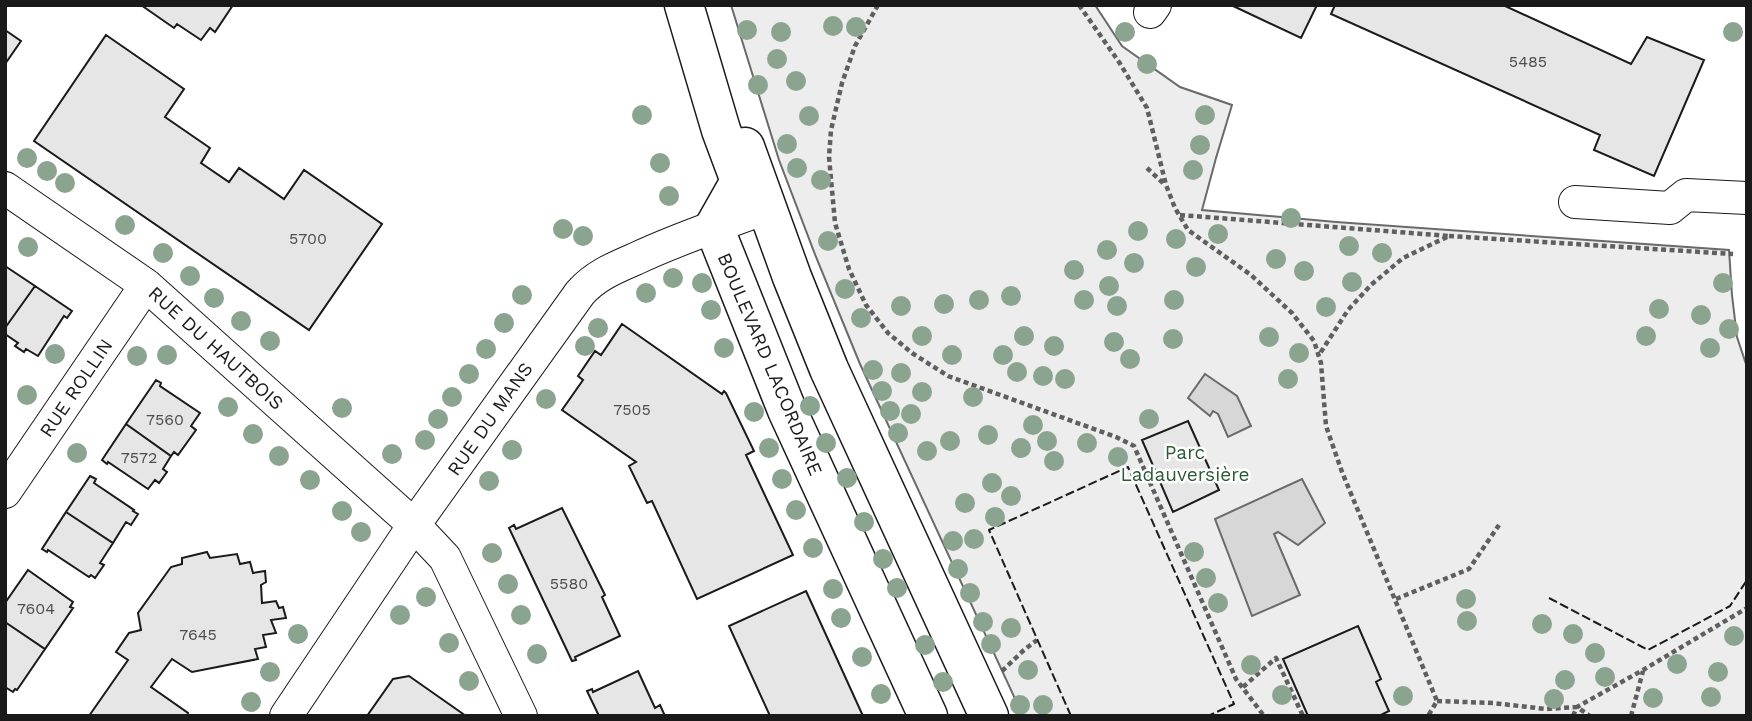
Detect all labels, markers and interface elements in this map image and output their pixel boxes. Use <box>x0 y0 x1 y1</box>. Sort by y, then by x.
house number: 5485 <box>1509 52 1547 71</box>
house number: 5700 <box>289 229 327 248</box>
street label: BOULEVARD LACORDAIRE <box>713 249 827 479</box>
street label: RUE DU HAUTBOIS <box>144 281 288 415</box>
street label: RUE ROLLIN <box>35 334 117 442</box>
street label: RUE DU MANS <box>442 358 538 480</box>
house number: 7505 <box>613 400 651 419</box>
house number: 7560 <box>146 410 184 429</box>
park label: Parc Ladauversière <box>1120 441 1250 486</box>
house number: 7572 <box>121 448 157 467</box>
house number: 5580 <box>550 574 588 593</box>
house number: 7604 <box>17 599 55 618</box>
house number: 7645 <box>179 625 217 644</box>

